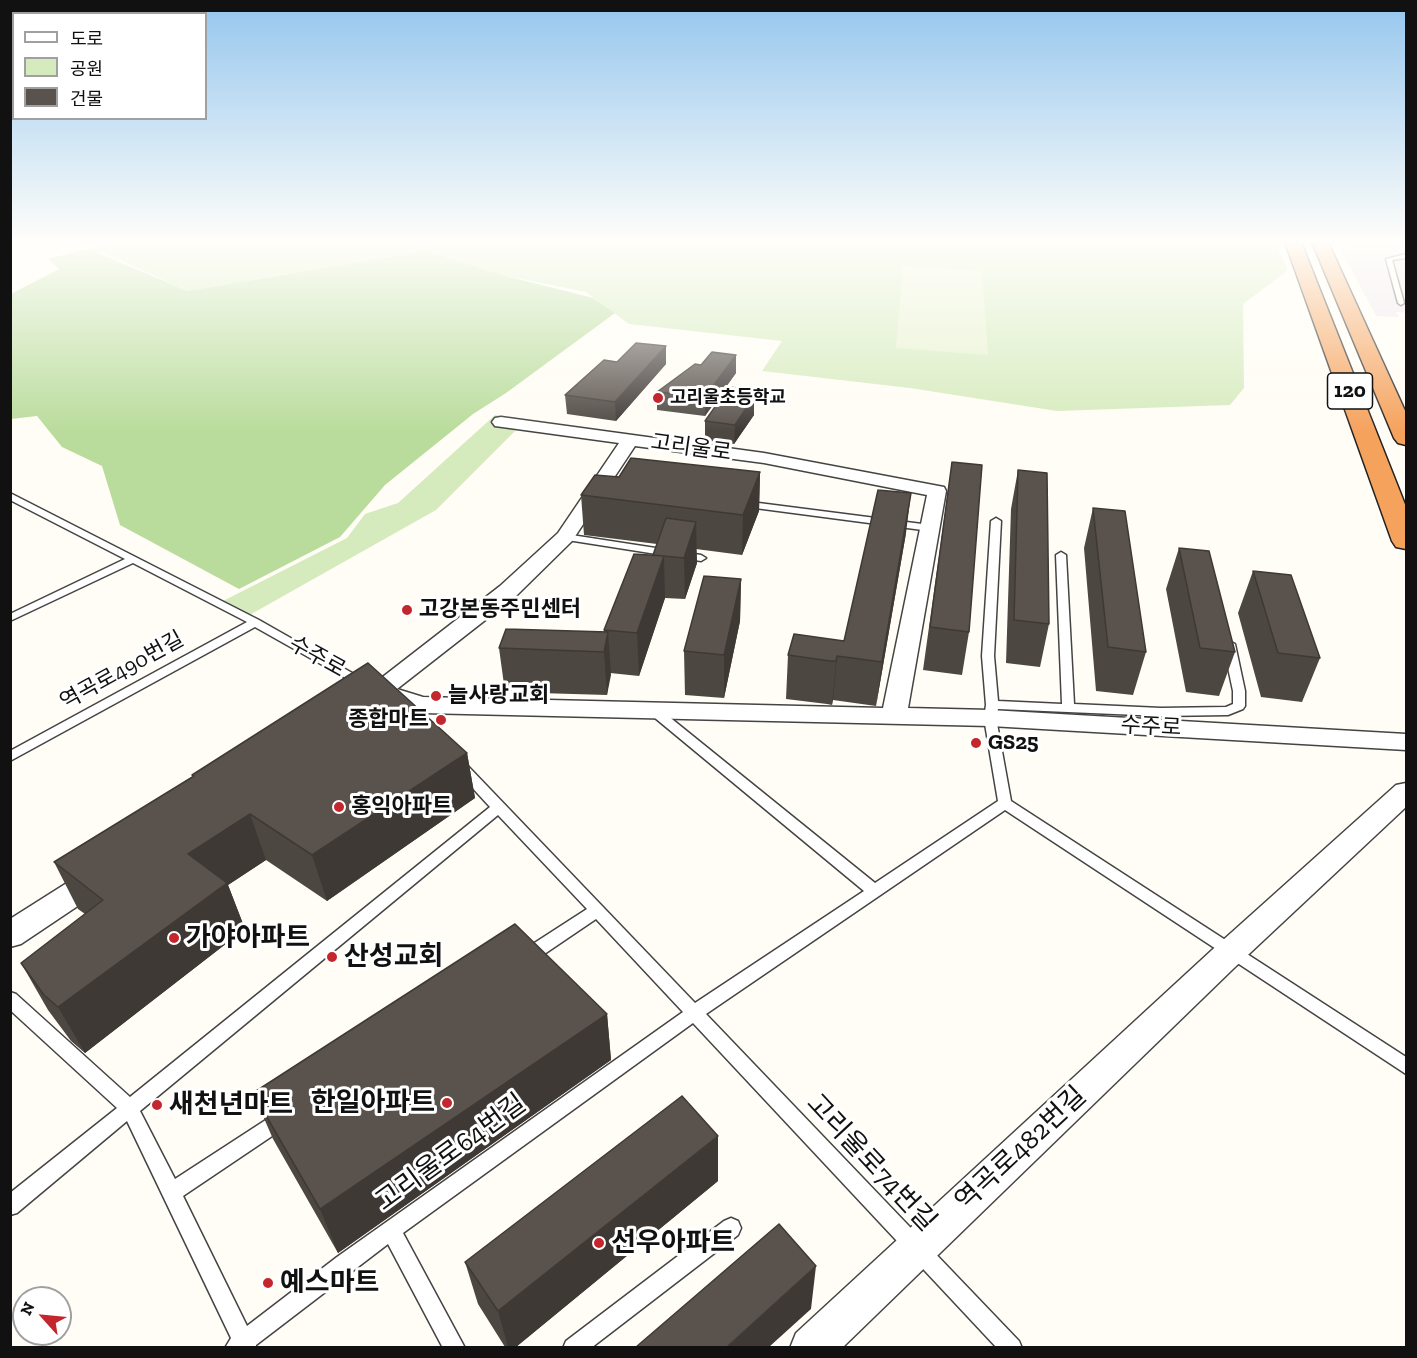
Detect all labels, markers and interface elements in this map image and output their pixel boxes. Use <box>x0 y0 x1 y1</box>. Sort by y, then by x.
legend <box>12 12 207 120</box>
text: 도로 <box>70 28 103 50</box>
text: 공원 <box>70 58 103 80</box>
text: 건물 <box>70 88 103 110</box>
road number: 120 <box>1328 373 1372 409</box>
place label: 고리울초등학교 <box>670 387 786 409</box>
marker: 고리울초등학교 <box>651 391 665 405</box>
street label: 고리울로 <box>649 429 733 467</box>
place label: 고강본동주민센터 <box>419 597 581 623</box>
marker: 고강본동주민센터 <box>400 603 414 617</box>
street label: 역곡로490번길 <box>56 626 188 716</box>
street label: 수주로 <box>284 631 350 683</box>
place label: 늘사랑교회 <box>448 683 549 709</box>
marker: 늘사랑교회 <box>429 689 443 703</box>
place label: 종합마트 <box>348 707 429 733</box>
street label: 수주로 <box>1120 712 1182 742</box>
marker: 종합마트 <box>434 713 448 727</box>
place label: GS25 <box>988 730 1039 756</box>
marker: GS25 <box>969 736 983 750</box>
place label: 홍익아파트 <box>351 794 452 820</box>
marker: 홍익아파트 <box>332 800 346 814</box>
place label: 가야아파트 <box>186 922 310 954</box>
marker: 가야아파트 <box>167 931 181 945</box>
place label: 산성교회 <box>344 941 443 973</box>
marker: 산성교회 <box>325 950 339 964</box>
street label: 역곡로482번길 <box>949 1080 1093 1218</box>
place label: 한일아파트 <box>311 1087 435 1119</box>
street label: 고리울로64번길 <box>370 1088 532 1218</box>
street label: 고리울로74번길 <box>799 1088 943 1238</box>
place label: 새천년마트 <box>169 1089 293 1121</box>
marker: 한일아파트 <box>440 1096 454 1110</box>
marker: 새천년마트 <box>150 1098 164 1112</box>
place label: 선우아파트 <box>611 1227 735 1259</box>
marker: 선우아파트 <box>592 1236 606 1250</box>
place label: 예스마트 <box>280 1267 379 1299</box>
marker: 예스마트 <box>261 1276 275 1290</box>
north arrow <box>12 1286 72 1346</box>
text: N <box>16 1299 39 1318</box>

